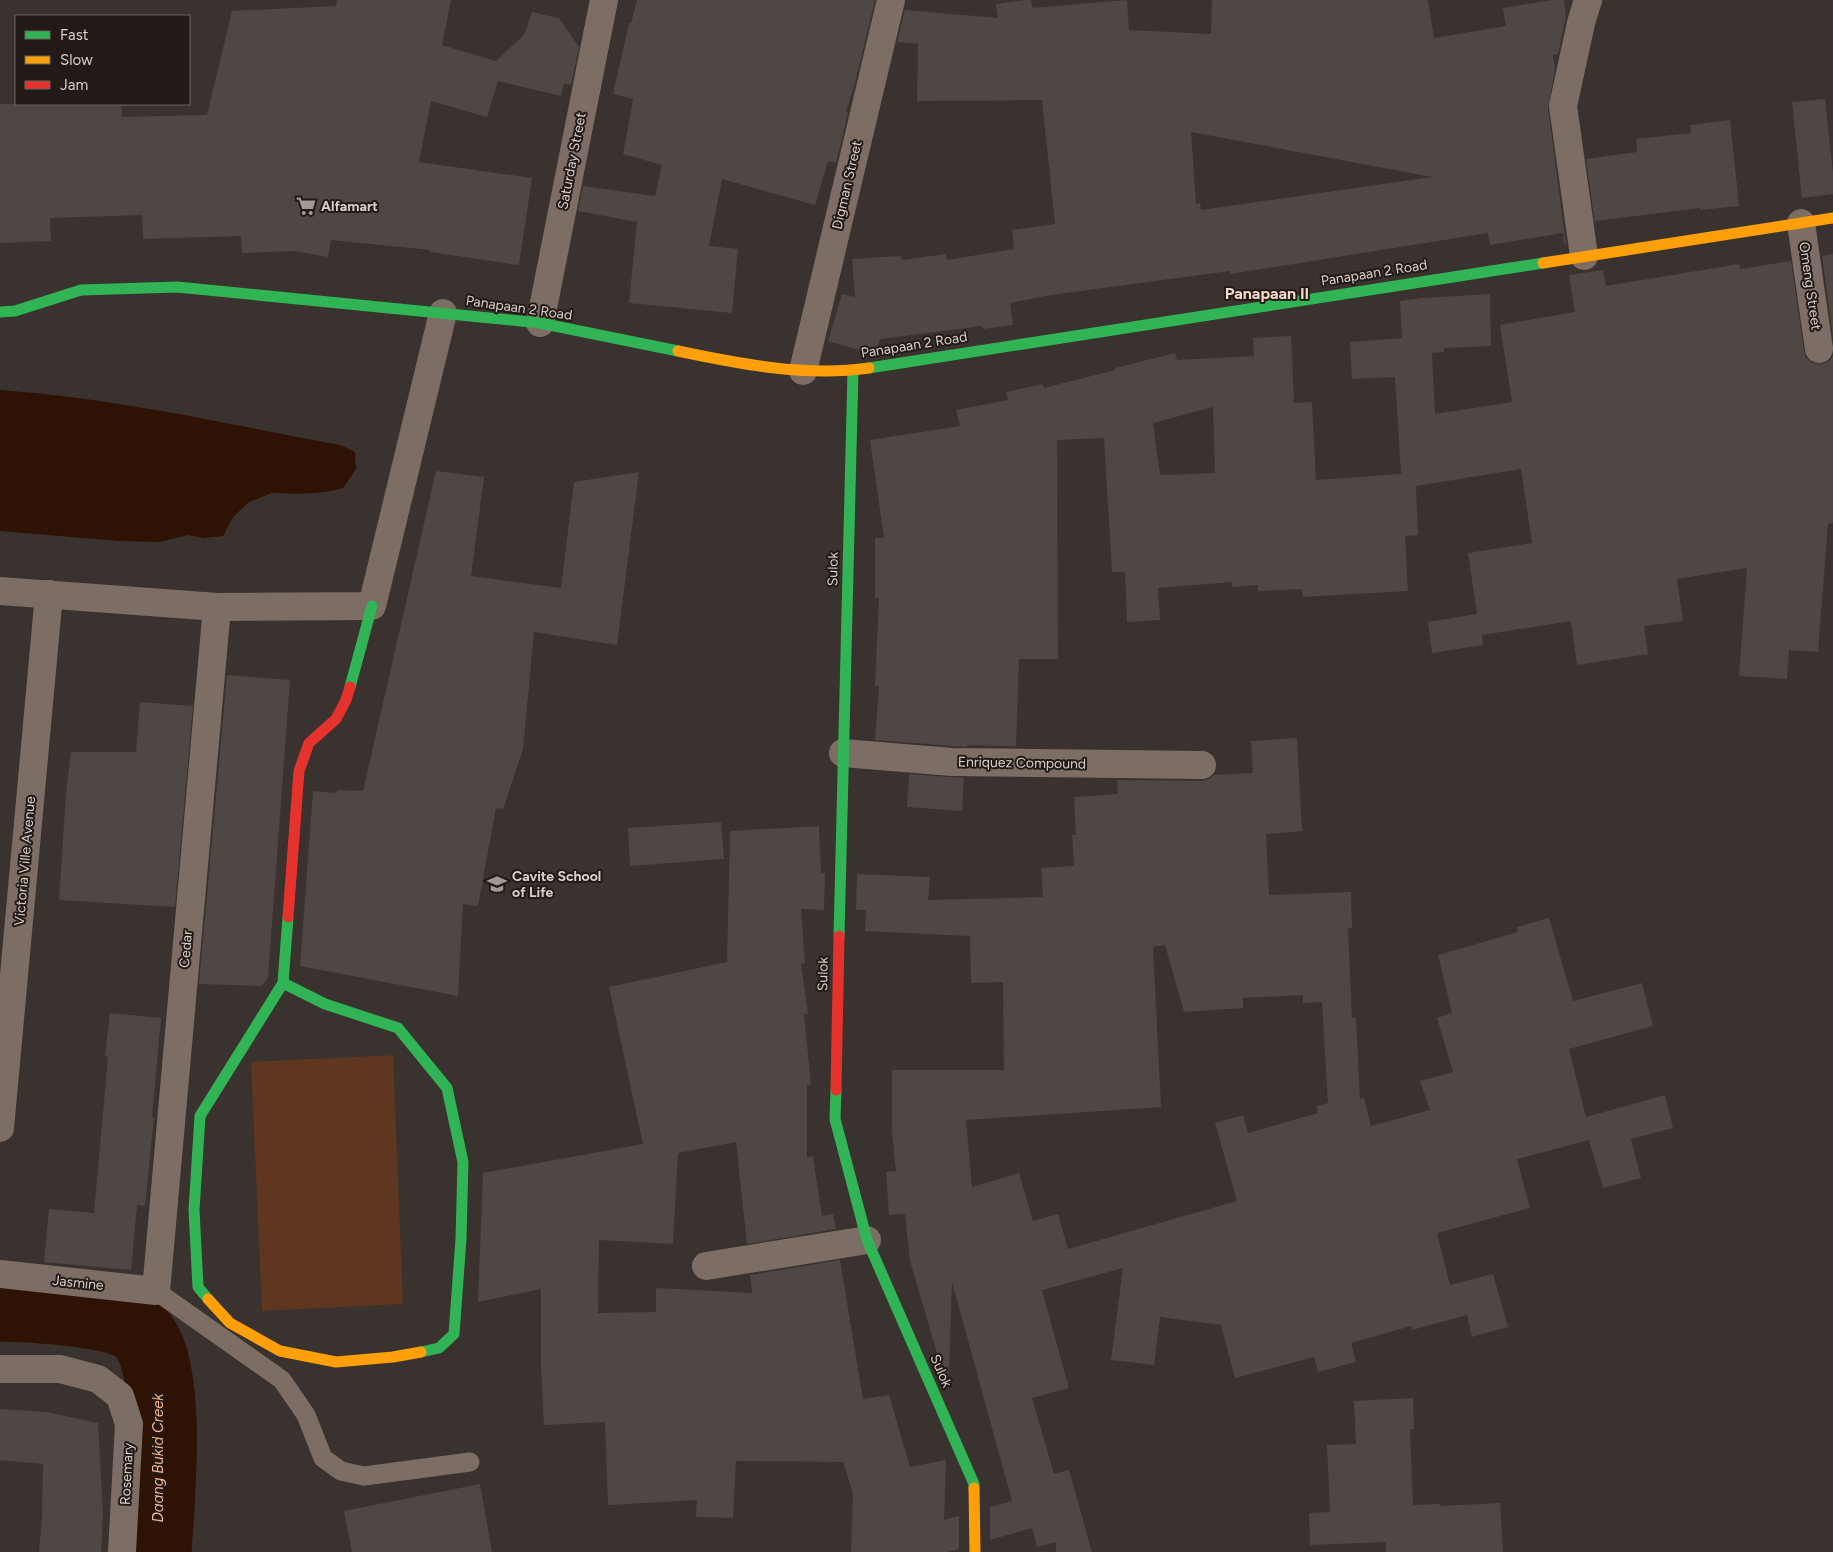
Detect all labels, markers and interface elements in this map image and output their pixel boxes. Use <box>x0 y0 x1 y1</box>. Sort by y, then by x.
legend <box>15 15 190 105</box>
text: Fast <box>60 26 89 44</box>
text: Slow <box>60 51 93 69</box>
text: Jam <box>60 76 88 94</box>
street label: Saturday Street <box>554 111 590 211</box>
street label: Digman Street <box>829 139 865 231</box>
supermarket icon: Alfamart <box>295 195 317 217</box>
place label: Alfamart <box>321 198 378 215</box>
street label: Omeng Street <box>1795 241 1825 331</box>
street label: Panapaan 2 Road <box>1320 256 1428 290</box>
district label: Panapaan II <box>1225 284 1309 303</box>
street label: Panapaan 2 Road <box>465 292 573 324</box>
street label: Panapaan 2 Road <box>860 328 968 362</box>
street label: Sulok <box>824 551 842 586</box>
street label: Enriquez Compound <box>958 753 1086 773</box>
street label: Victoria Ville Avenue <box>11 795 39 927</box>
place label: Cavite School of Life <box>512 868 601 901</box>
school or university icon: Cavite School of Life <box>486 873 508 895</box>
street label: Cedar <box>176 929 196 969</box>
street label: Sulok <box>814 956 832 991</box>
street label: Jasmine <box>52 1272 105 1294</box>
street label: Sulok <box>926 1352 956 1390</box>
water label: Daang Bukid Creek <box>149 1393 167 1523</box>
street label: Rosemary <box>117 1442 137 1506</box>

